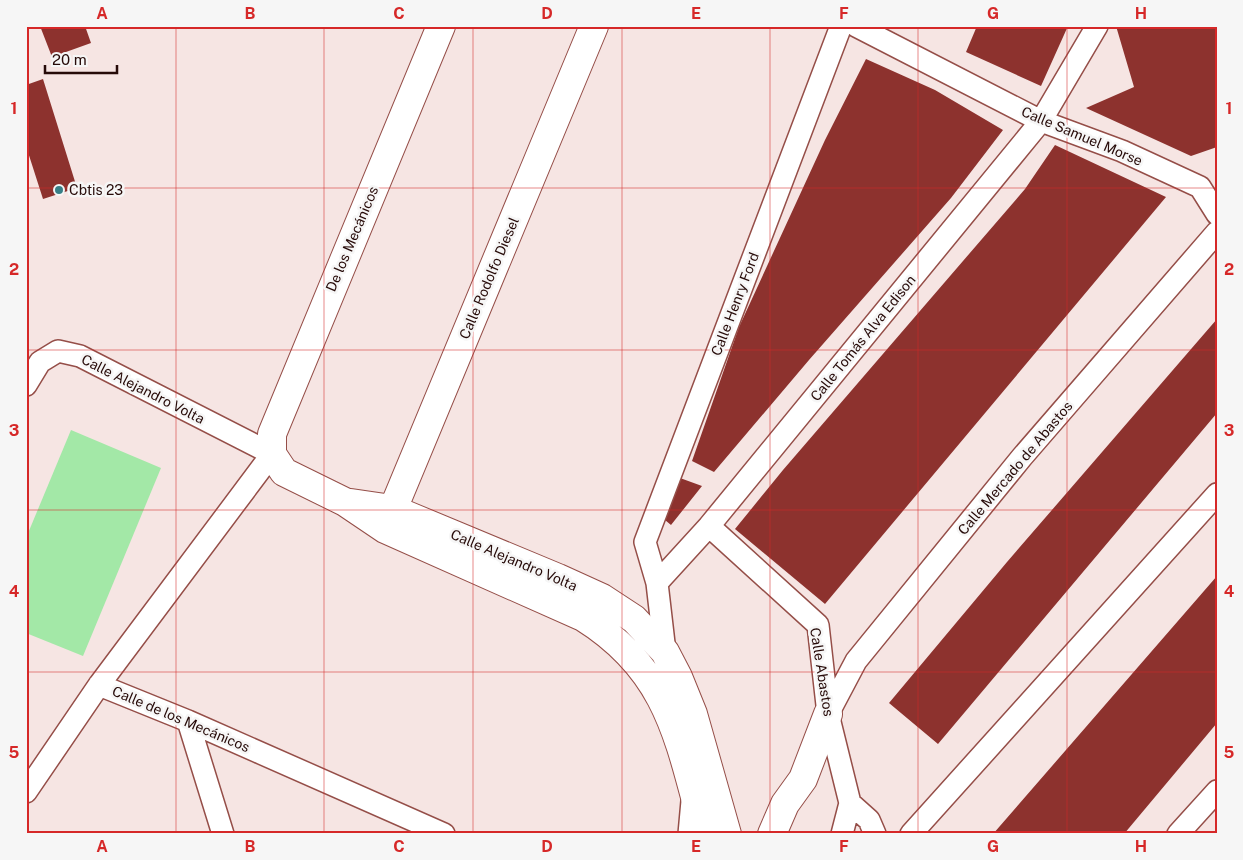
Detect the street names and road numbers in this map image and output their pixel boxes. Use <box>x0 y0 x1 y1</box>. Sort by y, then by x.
street label: Calle Samuel Morse <box>1019 103 1145 169</box>
street label: De los Mecánicos <box>323 184 381 294</box>
street label: Calle Rodolfo Diesel <box>456 215 522 341</box>
street label: Calle Henry Ford <box>708 250 762 358</box>
street label: Calle Tomás Alva Edison <box>807 272 919 404</box>
street label: Calle Alejandro Volta <box>79 351 207 427</box>
street label: Calle Mercado de Abastos <box>954 398 1076 538</box>
street label: Calle Alejandro Volta <box>448 526 580 594</box>
street label: Calle Abastos <box>807 627 837 717</box>
street label: Calle de los Mecánicos <box>110 683 252 755</box>

